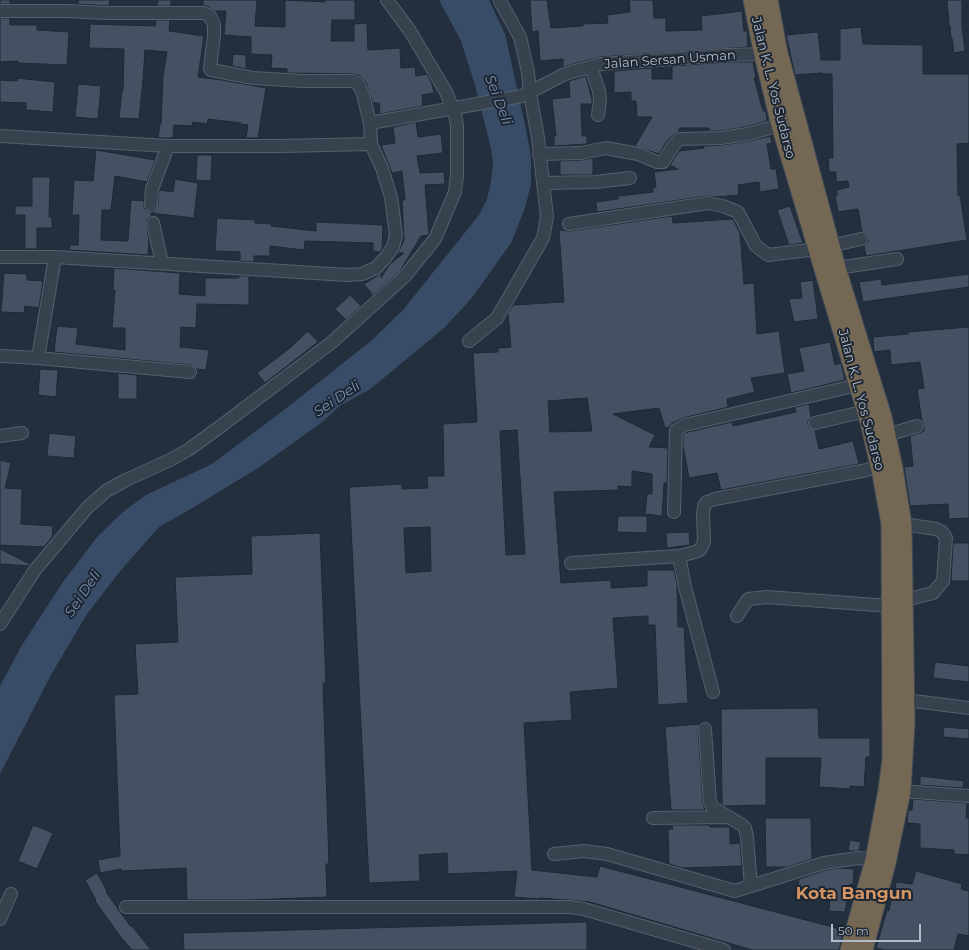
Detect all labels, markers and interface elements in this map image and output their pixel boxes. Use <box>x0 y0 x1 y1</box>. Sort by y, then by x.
street label: Jalan K. L. Yos Sudarso <box>748 16 798 160</box>
street label: Jalan Sersan Usman <box>604 48 736 72</box>
water label: Sei Deli <box>481 73 515 127</box>
street label: Jalan K. L. Yos Sudarso <box>835 328 887 472</box>
water label: Sei Deli <box>311 377 363 421</box>
water label: Sei Deli <box>61 568 105 620</box>
district label: Kota Bangun <box>796 884 912 904</box>
scale bar <box>833 916 923 942</box>
text: 50 m <box>838 923 869 938</box>

